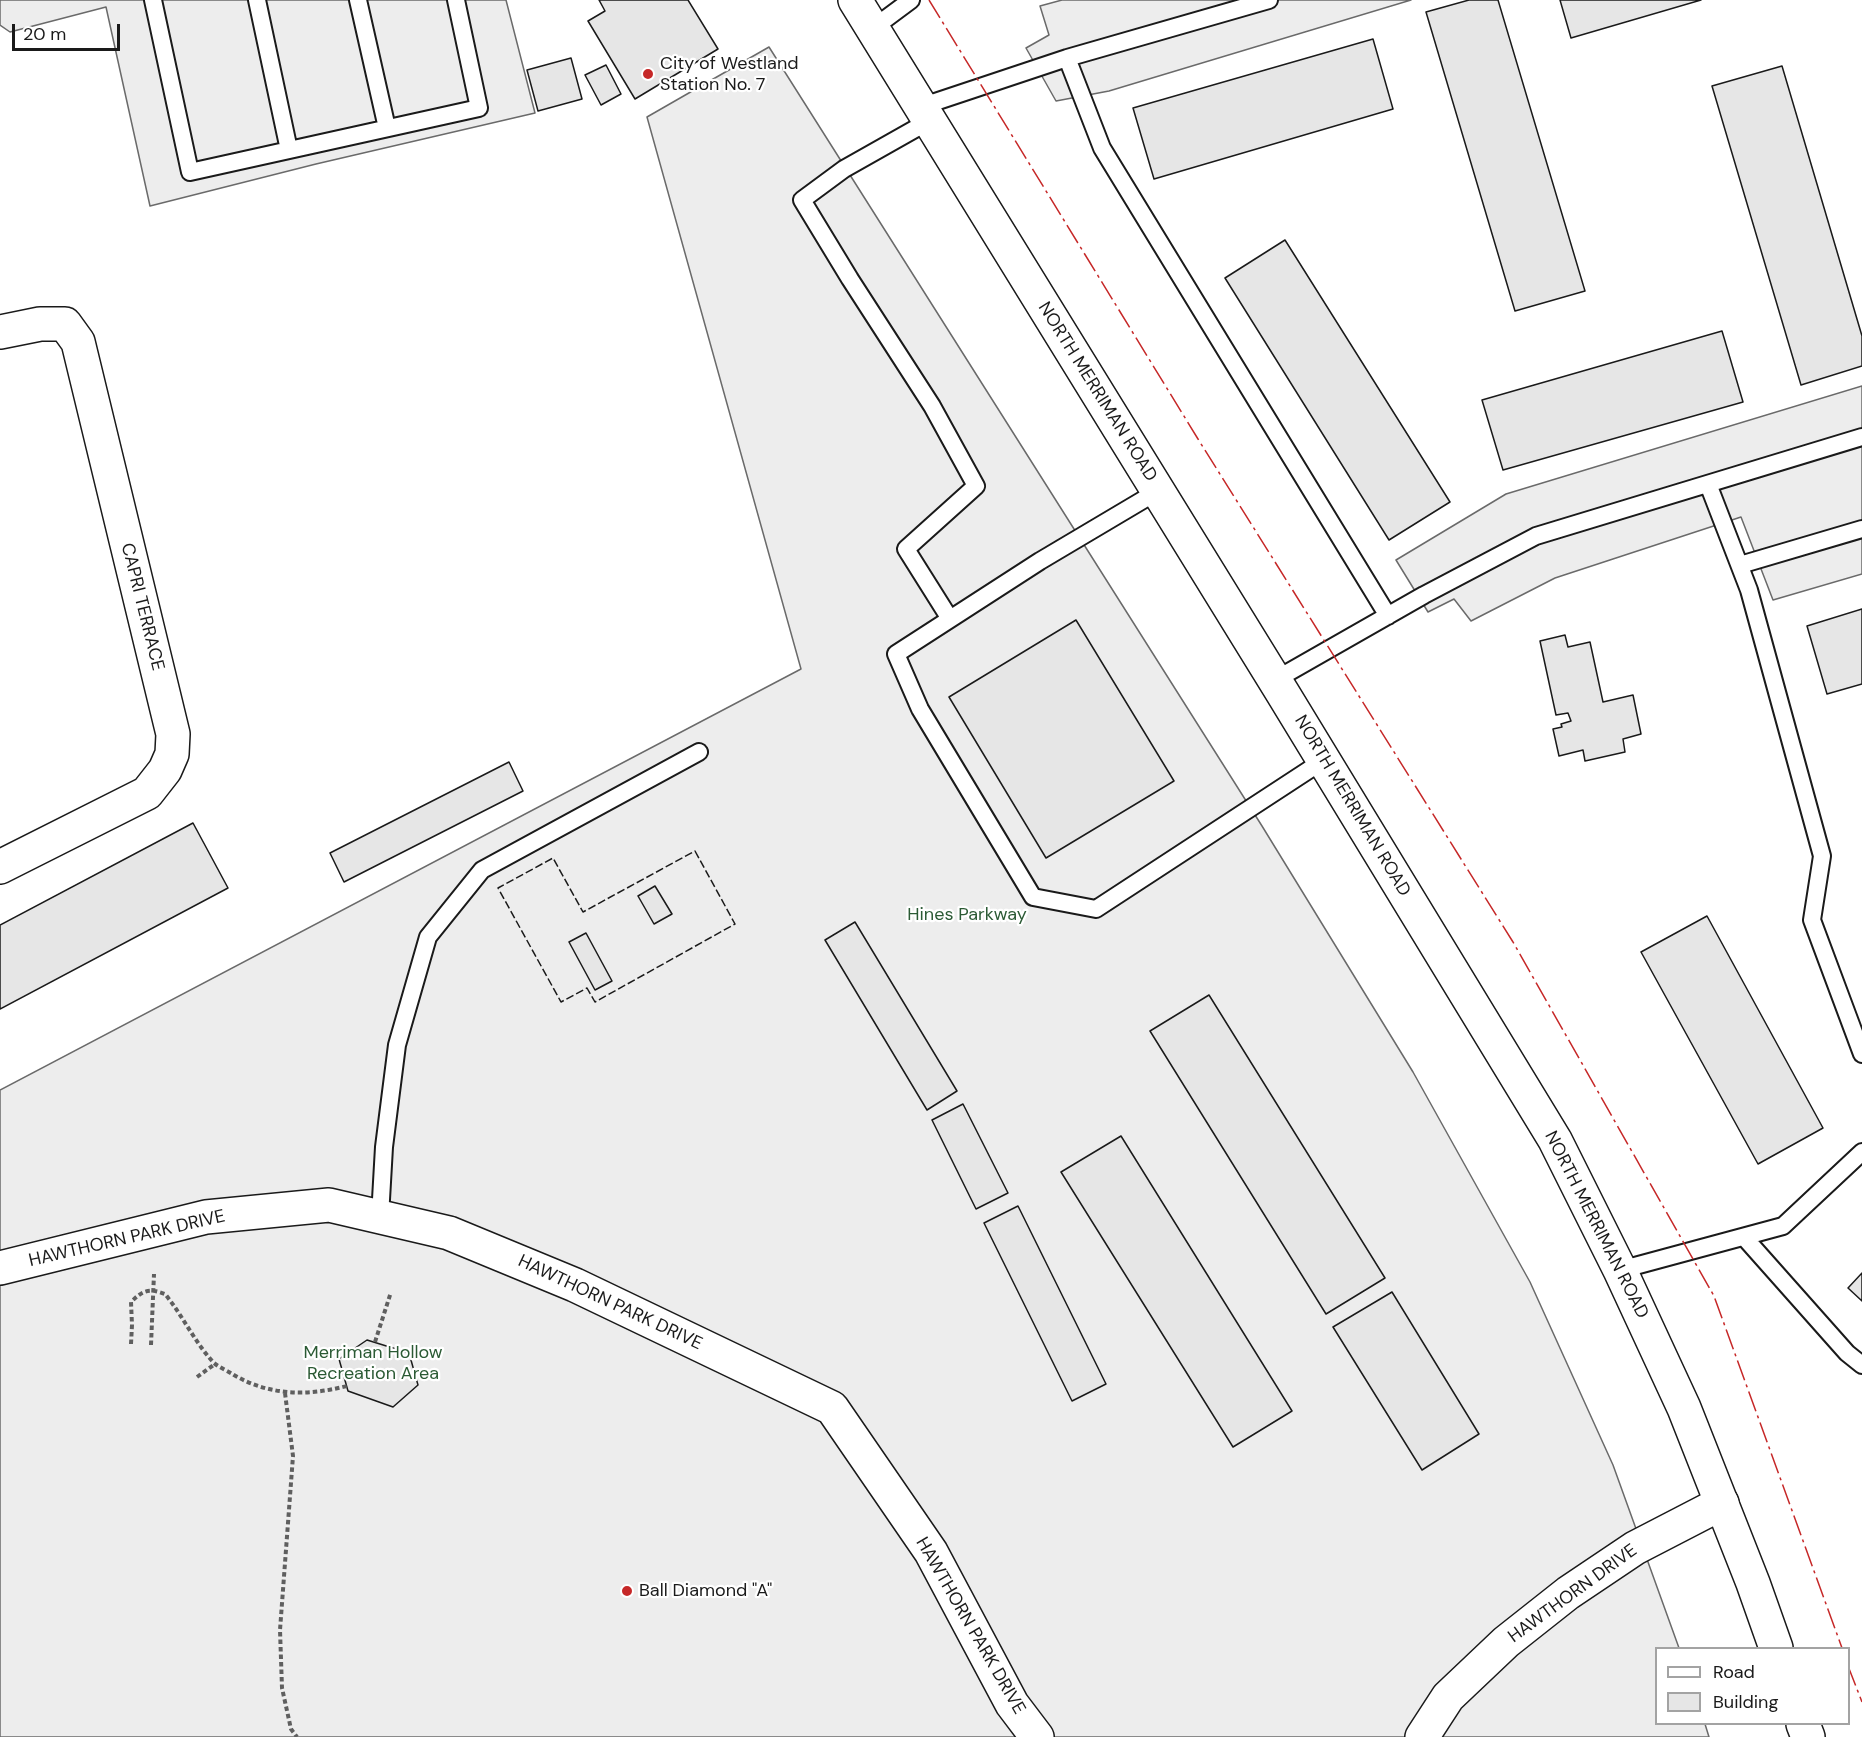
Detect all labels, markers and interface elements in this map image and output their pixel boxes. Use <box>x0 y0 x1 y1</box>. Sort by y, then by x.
scale bar <box>15 12 123 50</box>
text: 20 m <box>23 22 66 46</box>
place label: City of Westland Station No. 7 <box>660 53 799 96</box>
marker: City of Westland Station No. 7 <box>641 67 655 81</box>
street label: NORTH MERRIMAN ROAD <box>1033 298 1161 486</box>
street label: CAPRI TERRACE <box>116 541 168 673</box>
street label: NORTH MERRIMAN ROAD <box>1289 712 1415 900</box>
park label: Hines Parkway <box>907 904 1027 926</box>
street label: NORTH MERRIMAN ROAD <box>1539 1128 1653 1322</box>
street label: HAWTHORN PARK DRIVE <box>27 1206 227 1272</box>
street label: HAWTHORN PARK DRIVE <box>514 1251 706 1355</box>
park label: Merriman Hollow Recreation Area <box>304 1342 442 1384</box>
street label: HAWTHORN PARK DRIVE <box>910 1534 1030 1718</box>
street label: HAWTHORN DRIVE <box>1504 1540 1642 1648</box>
place label: Ball Diamond "A" <box>639 1580 772 1602</box>
marker: Ball Diamond "A" <box>620 1584 634 1598</box>
legend <box>1655 1647 1850 1725</box>
text: Road <box>1713 1660 1755 1684</box>
text: Building <box>1713 1690 1778 1714</box>

